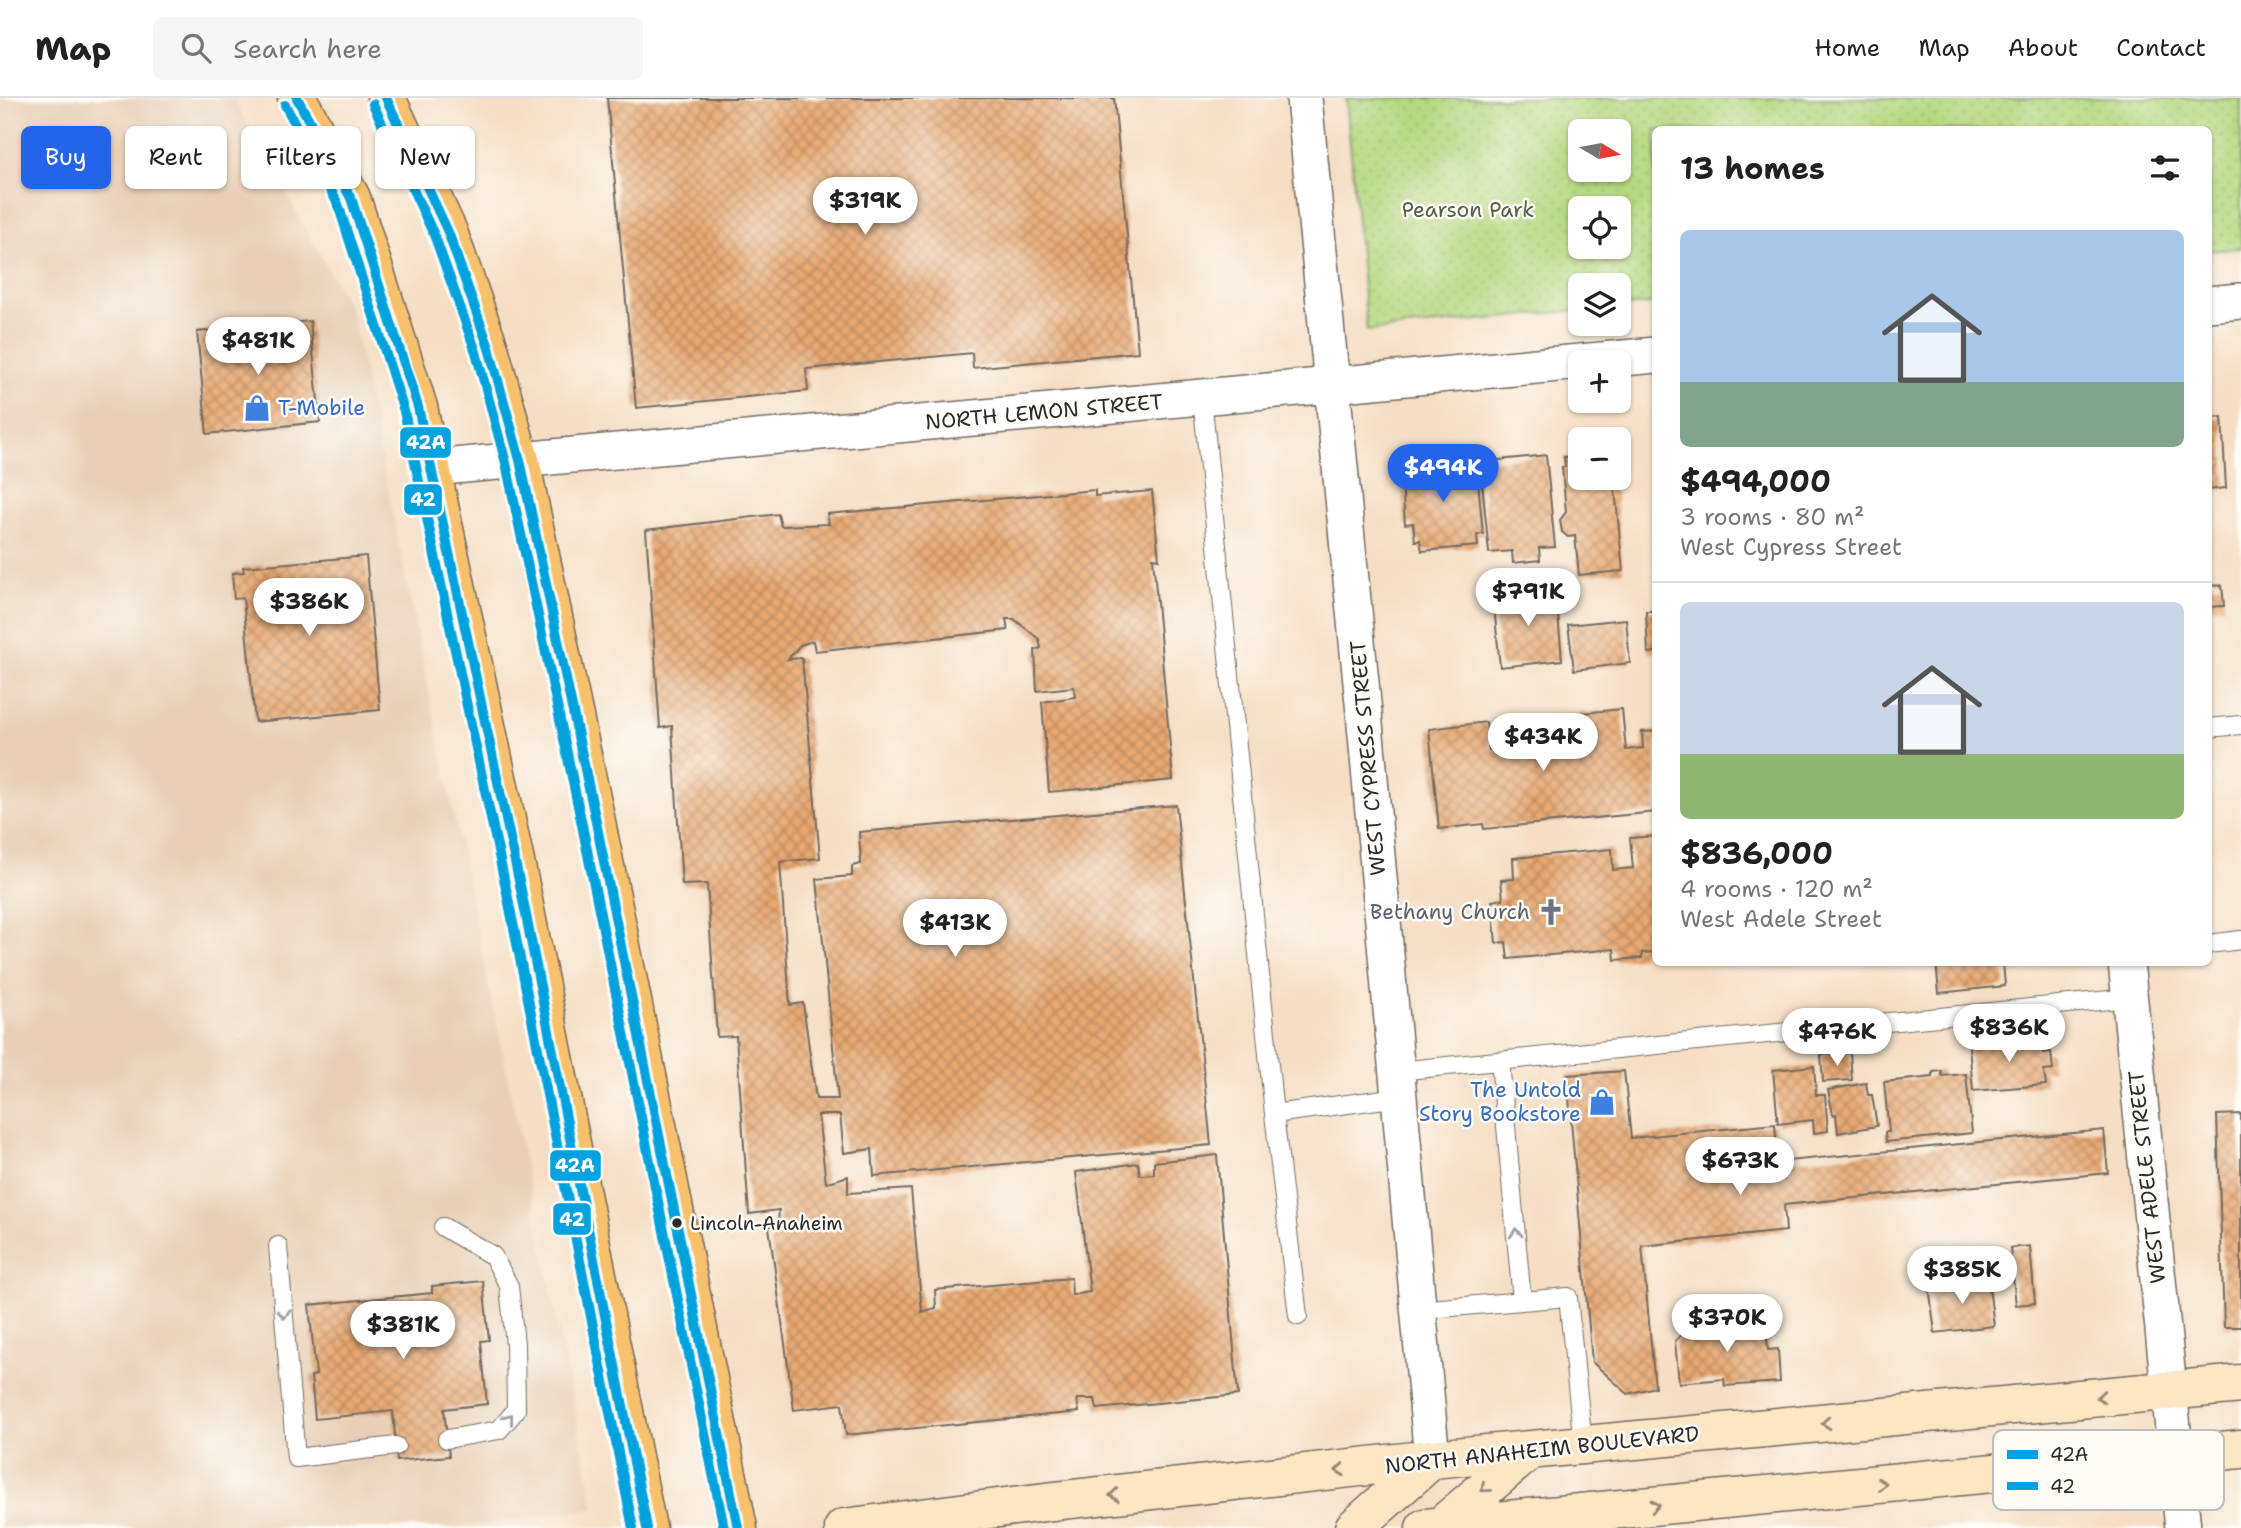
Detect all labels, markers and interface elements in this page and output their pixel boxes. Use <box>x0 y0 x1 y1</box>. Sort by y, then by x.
search box <box>153 17 643 80</box>
text: Map <box>35 26 111 71</box>
icon: search <box>177 29 215 67</box>
text: Search here <box>233 31 382 66</box>
text: Home <box>1814 32 1880 64</box>
text: Map <box>1918 32 1970 64</box>
text: About <box>2008 32 2078 64</box>
text: Contact <box>2116 32 2206 64</box>
north arrow <box>1568 119 1631 182</box>
map controls <box>1568 119 1631 490</box>
chip: Buy <box>21 126 111 189</box>
chip: Rent <box>125 126 227 189</box>
chip: Filters <box>241 126 361 189</box>
chip: New <box>375 126 475 189</box>
text: 13 homes <box>1680 148 1825 189</box>
icon: filters <box>2146 149 2184 187</box>
pin: $319K <box>816 178 914 237</box>
text: $319K <box>829 185 901 215</box>
park label: Pearson Park <box>1402 196 1534 224</box>
button: locate <box>1568 196 1631 259</box>
button: layers <box>1568 273 1631 336</box>
icon: home <box>1869 275 1995 401</box>
pin: $481K <box>209 317 307 377</box>
text: $481K <box>221 325 295 355</box>
button: + <box>1568 350 1631 413</box>
street label: NORTH LEMON STREET <box>924 388 1164 436</box>
shop icon: T-Mobile <box>242 393 272 423</box>
place label: T-Mobile <box>278 394 365 422</box>
line badge: 42A <box>399 426 452 459</box>
button: − <box>1568 427 1631 490</box>
text: 42A <box>406 430 446 455</box>
pin: $494K <box>1394 444 1492 504</box>
text: $494K <box>1404 452 1482 482</box>
text: $494,000 <box>1680 461 1831 502</box>
line badge: 42 <box>403 483 443 516</box>
text: 42 <box>410 487 436 512</box>
text: 3 rooms · 80 m² <box>1680 502 1865 532</box>
text: West Cypress Street <box>1680 532 1902 562</box>
pin: $791K <box>1479 568 1577 628</box>
text: $791K <box>1492 576 1564 606</box>
pin: $386K <box>260 578 358 638</box>
text: $386K <box>269 586 349 616</box>
street label: WEST CYPRESS STREET <box>1344 639 1392 877</box>
icon: home <box>1869 647 1995 773</box>
pin: $434K <box>1494 714 1592 773</box>
text: $434K <box>1504 721 1582 751</box>
text: $836,000 <box>1680 833 1833 874</box>
text: 4 rooms · 120 m² <box>1680 874 1873 904</box>
church icon: Bethany Church <box>1536 897 1566 927</box>
place label: Bethany Church <box>1370 898 1530 926</box>
pin: $413K <box>906 900 1004 959</box>
text: West Adele Street <box>1680 904 1882 934</box>
text: $413K <box>919 907 991 937</box>
pin: $836K <box>1960 1004 2058 1064</box>
pin: $476K <box>1788 1009 1886 1068</box>
text: $836K <box>1969 1012 2049 1042</box>
text: $476K <box>1798 1016 1876 1046</box>
street label: WEST ADELE STREET <box>2122 1069 2172 1285</box>
place label: The Untold Story Bookstore <box>1419 1076 1581 1128</box>
shop icon: The Untold Story Bookstore <box>1587 1087 1617 1117</box>
pin: $673K <box>1691 1138 1789 1197</box>
text: $673K <box>1701 1145 1779 1175</box>
line badge: 42A <box>549 1149 602 1182</box>
text: 42A <box>555 1153 595 1178</box>
line badge: 42 <box>552 1202 592 1236</box>
text: 42 <box>559 1207 585 1232</box>
place label: Lincoln-Anaheim <box>690 1211 843 1236</box>
marker: Lincoln-Anaheim <box>670 1216 684 1230</box>
one-way arrow <box>1509 1227 1524 1238</box>
pin: $385K <box>1913 1246 2011 1306</box>
text: $385K <box>1923 1254 2001 1284</box>
pin: $370K <box>1678 1294 1776 1354</box>
pin: $381K <box>354 1302 452 1361</box>
text: $370K <box>1688 1302 1766 1332</box>
one-way arrow <box>276 1309 291 1320</box>
text: $381K <box>366 1309 440 1339</box>
one-way arrow <box>2095 1389 2106 1404</box>
one-way arrow <box>500 1414 513 1426</box>
one-way arrow <box>1820 1415 1832 1430</box>
street label: NORTH ANAHEIM BOULEVARD <box>1384 1420 1700 1480</box>
legend <box>1993 1430 2224 1510</box>
text: 42A <box>2050 1442 2088 1467</box>
one-way arrow <box>1334 1462 1346 1477</box>
text: 42 <box>2050 1474 2075 1499</box>
one-way arrow <box>1876 1476 1887 1491</box>
one-way arrow <box>1480 1480 1493 1492</box>
one-way arrow <box>1108 1487 1120 1502</box>
one-way arrow <box>1649 1498 1661 1513</box>

